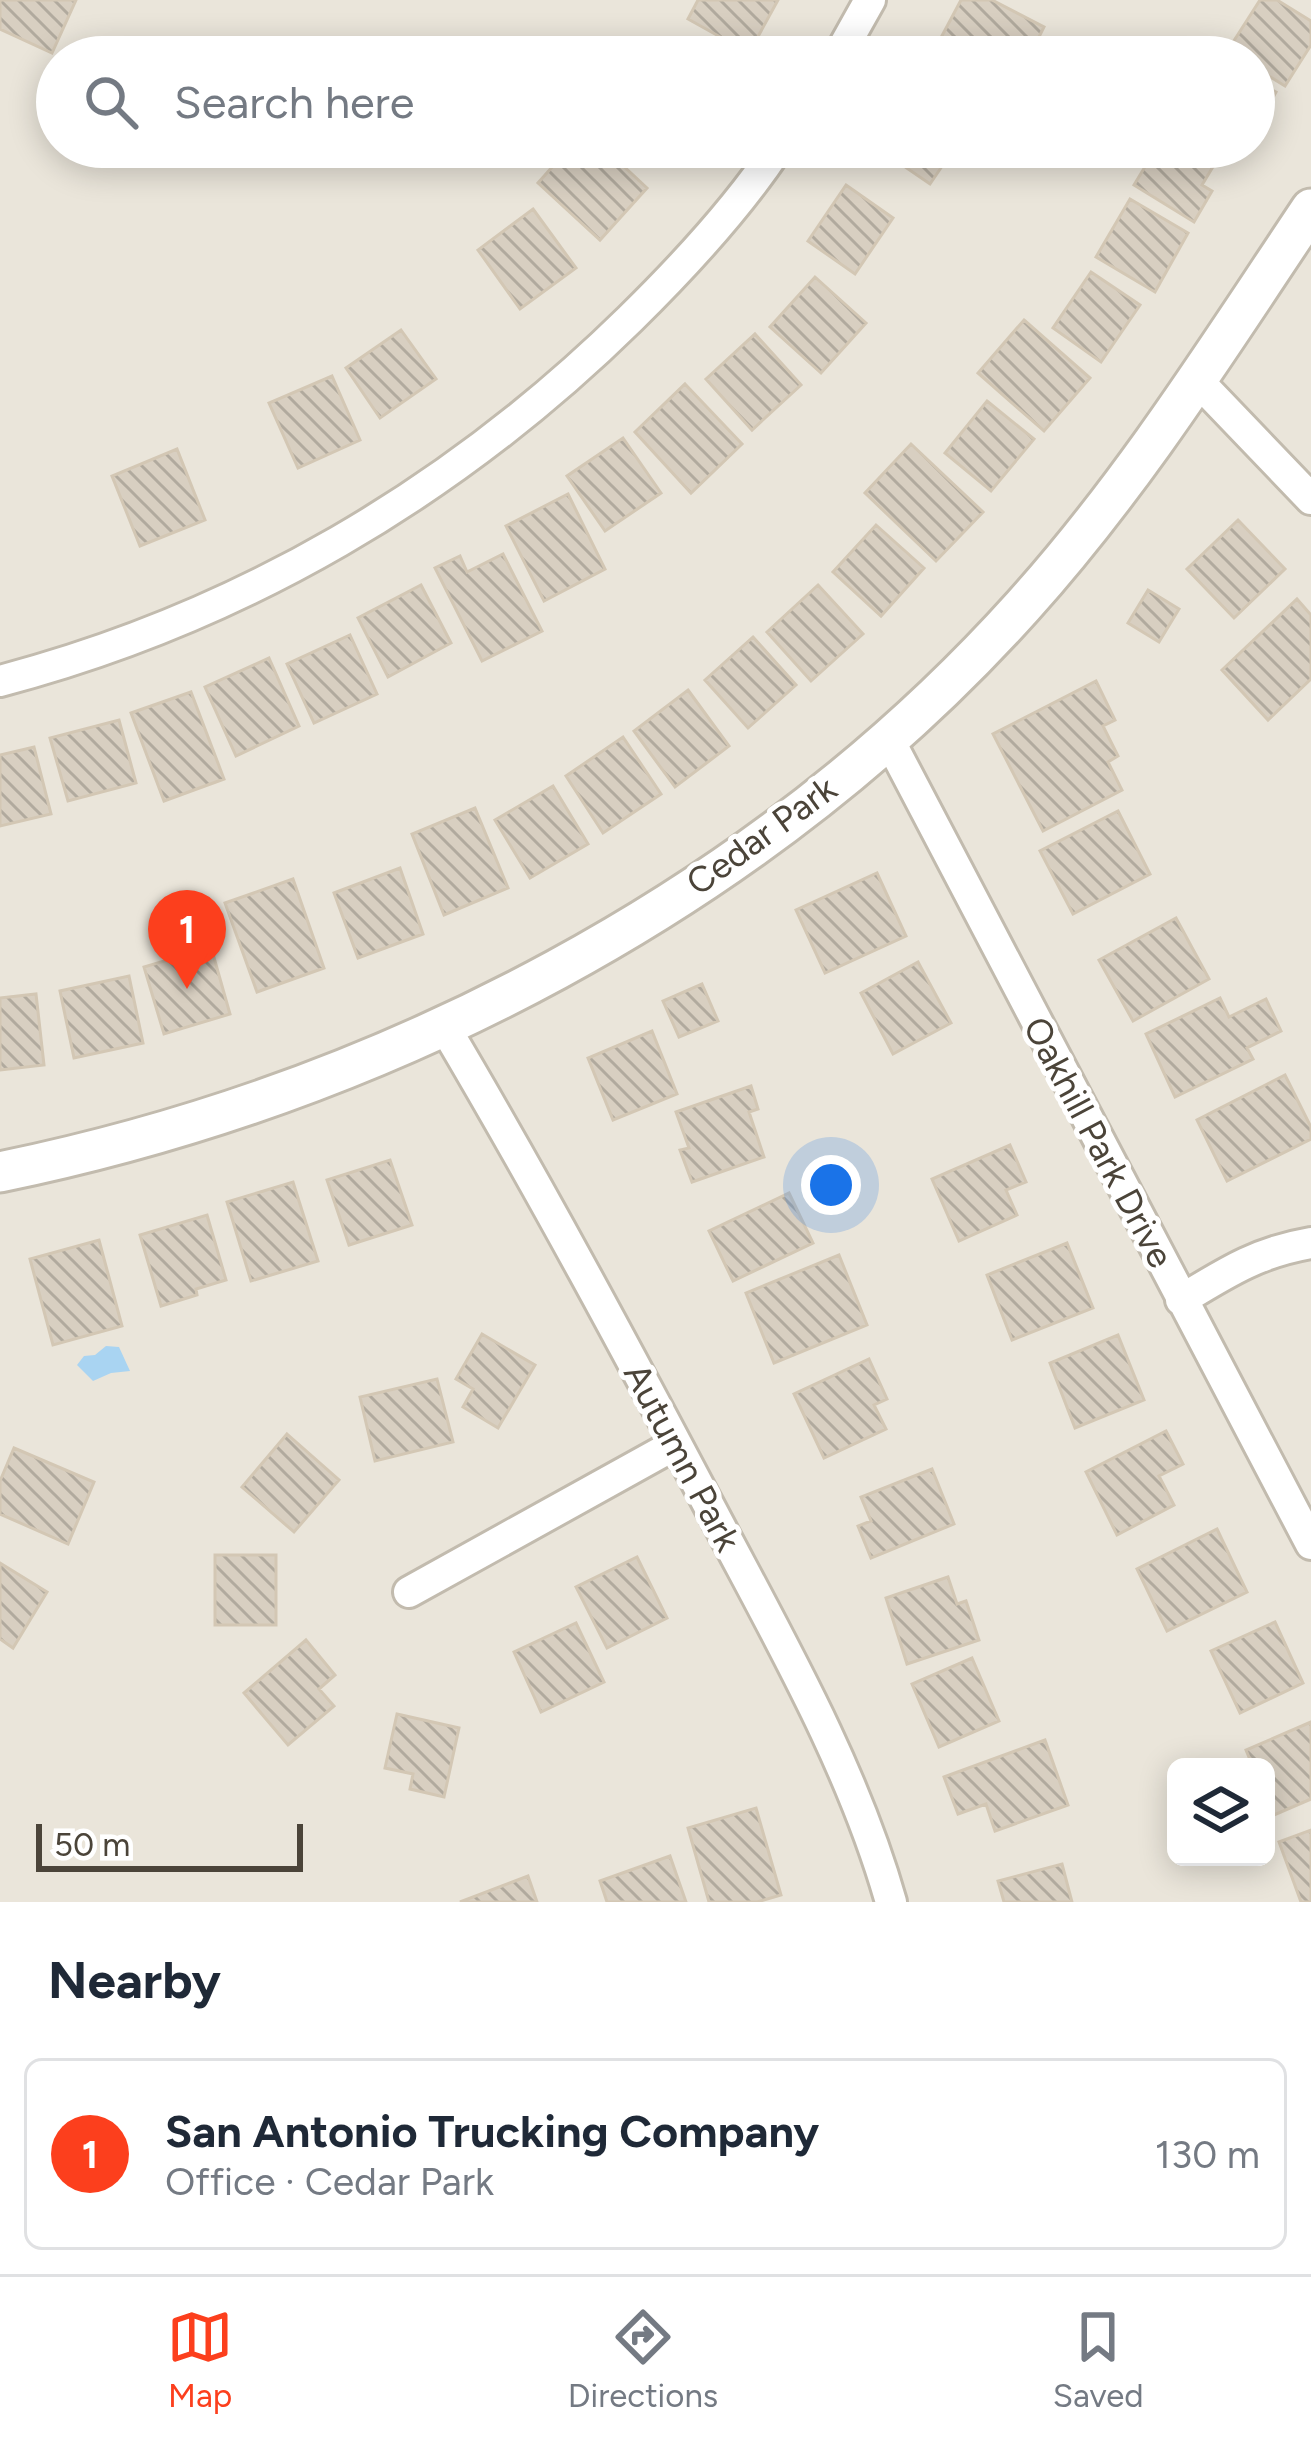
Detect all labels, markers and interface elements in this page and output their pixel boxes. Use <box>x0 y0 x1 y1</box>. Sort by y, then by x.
search box <box>36 36 1275 168</box>
icon: search <box>78 69 144 135</box>
text: Search here <box>174 75 414 129</box>
street label: Cedar Park <box>678 766 845 904</box>
pin: 1 <box>148 890 226 989</box>
street label: Oakhill Park Drive <box>1014 1010 1183 1275</box>
your location <box>801 1155 861 1215</box>
street label: Autumn Park <box>615 1356 750 1559</box>
map controls <box>1167 1758 1275 1866</box>
button: layers <box>1167 1758 1275 1866</box>
scale bar <box>36 1818 303 1871</box>
text: 50 m <box>54 1825 130 1864</box>
text: Nearby <box>48 1950 221 2011</box>
text: San Antonio Trucking Company <box>165 2104 819 2158</box>
text: 1 <box>82 2131 98 2178</box>
text: 130 m <box>1155 2131 1260 2178</box>
text: Office · Cedar Park <box>165 2158 494 2205</box>
tab: Map <box>167 2304 233 2415</box>
tab: Directions <box>568 2304 718 2415</box>
tab: Saved <box>1053 2304 1144 2415</box>

